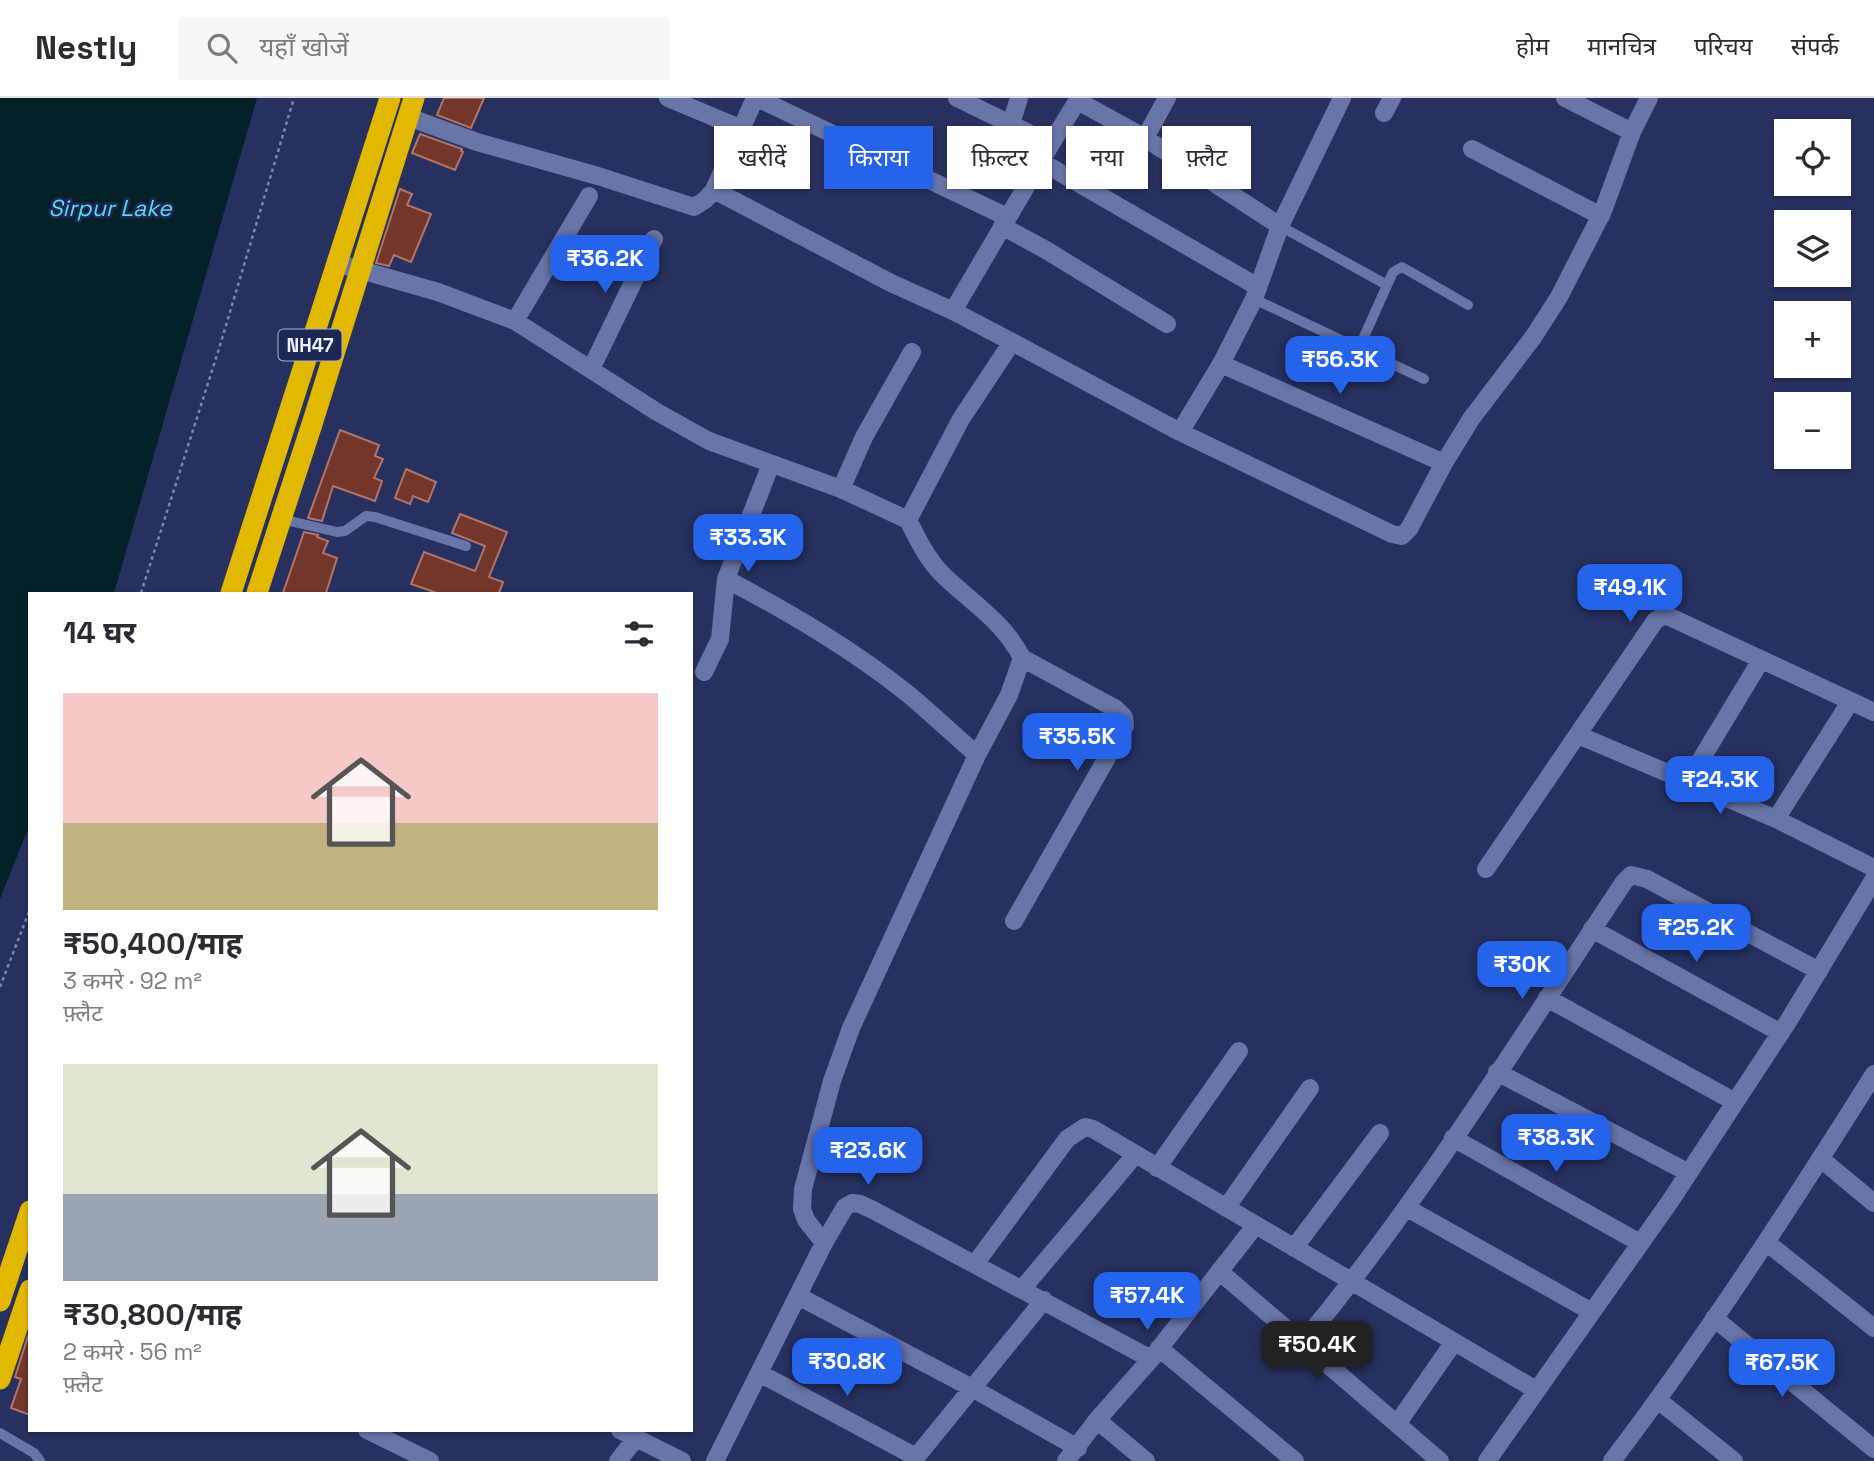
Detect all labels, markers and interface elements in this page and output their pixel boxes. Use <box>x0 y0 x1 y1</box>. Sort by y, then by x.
search box <box>179 17 669 80</box>
text: Nestly <box>35 27 137 69</box>
icon: search <box>203 29 241 67</box>
text: यहाँ खोजें <box>259 30 349 64</box>
text: होम <box>1516 31 1549 62</box>
text: मानचित्र <box>1587 31 1656 62</box>
text: परिचय <box>1694 31 1753 62</box>
text: संपर्क <box>1791 31 1839 62</box>
map controls <box>1774 119 1851 469</box>
button: locate <box>1774 119 1851 196</box>
chip: खरीदें <box>714 126 810 189</box>
chip: किराया <box>824 126 933 189</box>
chip: फ़िल्टर <box>947 126 1052 189</box>
chip: नया <box>1066 126 1148 189</box>
chip: फ़्लैट <box>1162 126 1251 189</box>
water label: Sirpur Lake <box>48 193 173 223</box>
button: layers <box>1774 210 1851 287</box>
pin: ₹36.2K <box>548 236 662 295</box>
text: ₹36.2K <box>566 243 644 273</box>
button: + <box>1774 301 1851 378</box>
road number: NH47 <box>278 330 342 360</box>
pin: ₹56.3K <box>1283 336 1397 396</box>
text: ₹56.3K <box>1301 344 1379 374</box>
button: − <box>1774 392 1851 469</box>
pin: ₹33.3K <box>691 514 805 574</box>
text: ₹33.3K <box>709 522 787 552</box>
pin: ₹49.1K <box>1573 564 1687 624</box>
text: ₹49.1K <box>1593 572 1667 602</box>
text: 14 घर <box>63 613 136 652</box>
icon: filters <box>620 615 658 653</box>
pin: ₹35.5K <box>1020 714 1134 773</box>
text: ₹35.5K <box>1038 721 1116 751</box>
icon: home <box>298 739 424 865</box>
pin: ₹24.3K <box>1663 756 1777 816</box>
text: ₹24.3K <box>1681 764 1759 794</box>
pin: ₹25.2K <box>1639 904 1753 964</box>
text: ₹25.2K <box>1658 912 1734 942</box>
text: ₹50,400/माह <box>63 924 243 963</box>
pin: ₹30K <box>1481 942 1563 1001</box>
text: ₹30K <box>1493 949 1551 979</box>
text: 3 कमरे · 92 m² <box>63 966 202 996</box>
text: फ़्लैट <box>63 998 103 1028</box>
icon: home <box>298 1110 424 1236</box>
pin: ₹38.3K <box>1499 1114 1613 1174</box>
text: ₹38.3K <box>1517 1122 1595 1152</box>
pin: ₹23.6K <box>811 1128 925 1187</box>
text: ₹23.6K <box>829 1135 907 1165</box>
pin: ₹57.4K <box>1090 1272 1204 1332</box>
text: ₹57.4K <box>1110 1280 1184 1310</box>
text: ₹30,800/माह <box>63 1295 242 1334</box>
pin: ₹50.4K <box>1260 1322 1374 1381</box>
text: ₹50.4K <box>1278 1329 1356 1359</box>
text: 2 कमरे · 56 m² <box>63 1337 202 1367</box>
pin: ₹30.8K <box>790 1338 904 1398</box>
pin: ₹67.5K <box>1725 1340 1839 1399</box>
text: ₹30.8K <box>808 1346 886 1376</box>
text: ₹67.5K <box>1745 1347 1819 1377</box>
text: फ़्लैट <box>63 1369 103 1399</box>

